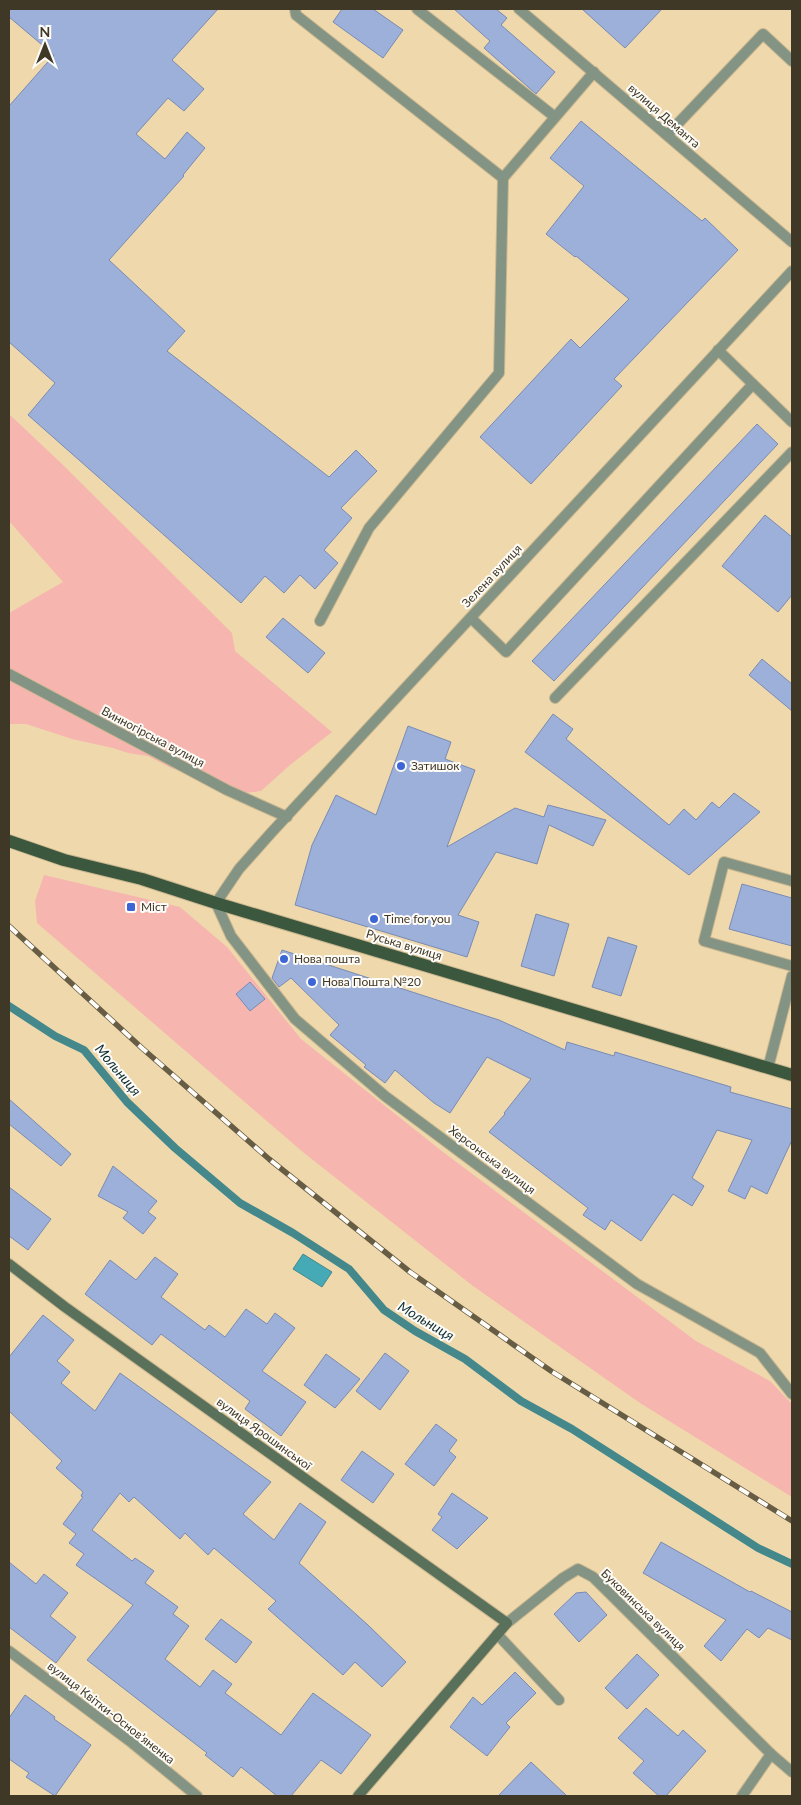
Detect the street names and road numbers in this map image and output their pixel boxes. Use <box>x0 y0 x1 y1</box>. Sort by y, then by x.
street label: вулиця Деманта <box>625 80 703 151</box>
street label: Зелена вулиця <box>459 541 525 610</box>
street label: Винногірська вулиця <box>99 703 207 770</box>
street label: Руська вулиця <box>364 926 444 963</box>
street label: Херсонська вулиця <box>446 1122 539 1197</box>
street label: вулиця Ярошинської <box>214 1394 316 1474</box>
street label: Буковинська вулиця <box>598 1566 689 1654</box>
street label: вулиця Квітки-Основʼяненка <box>45 1658 178 1767</box>

